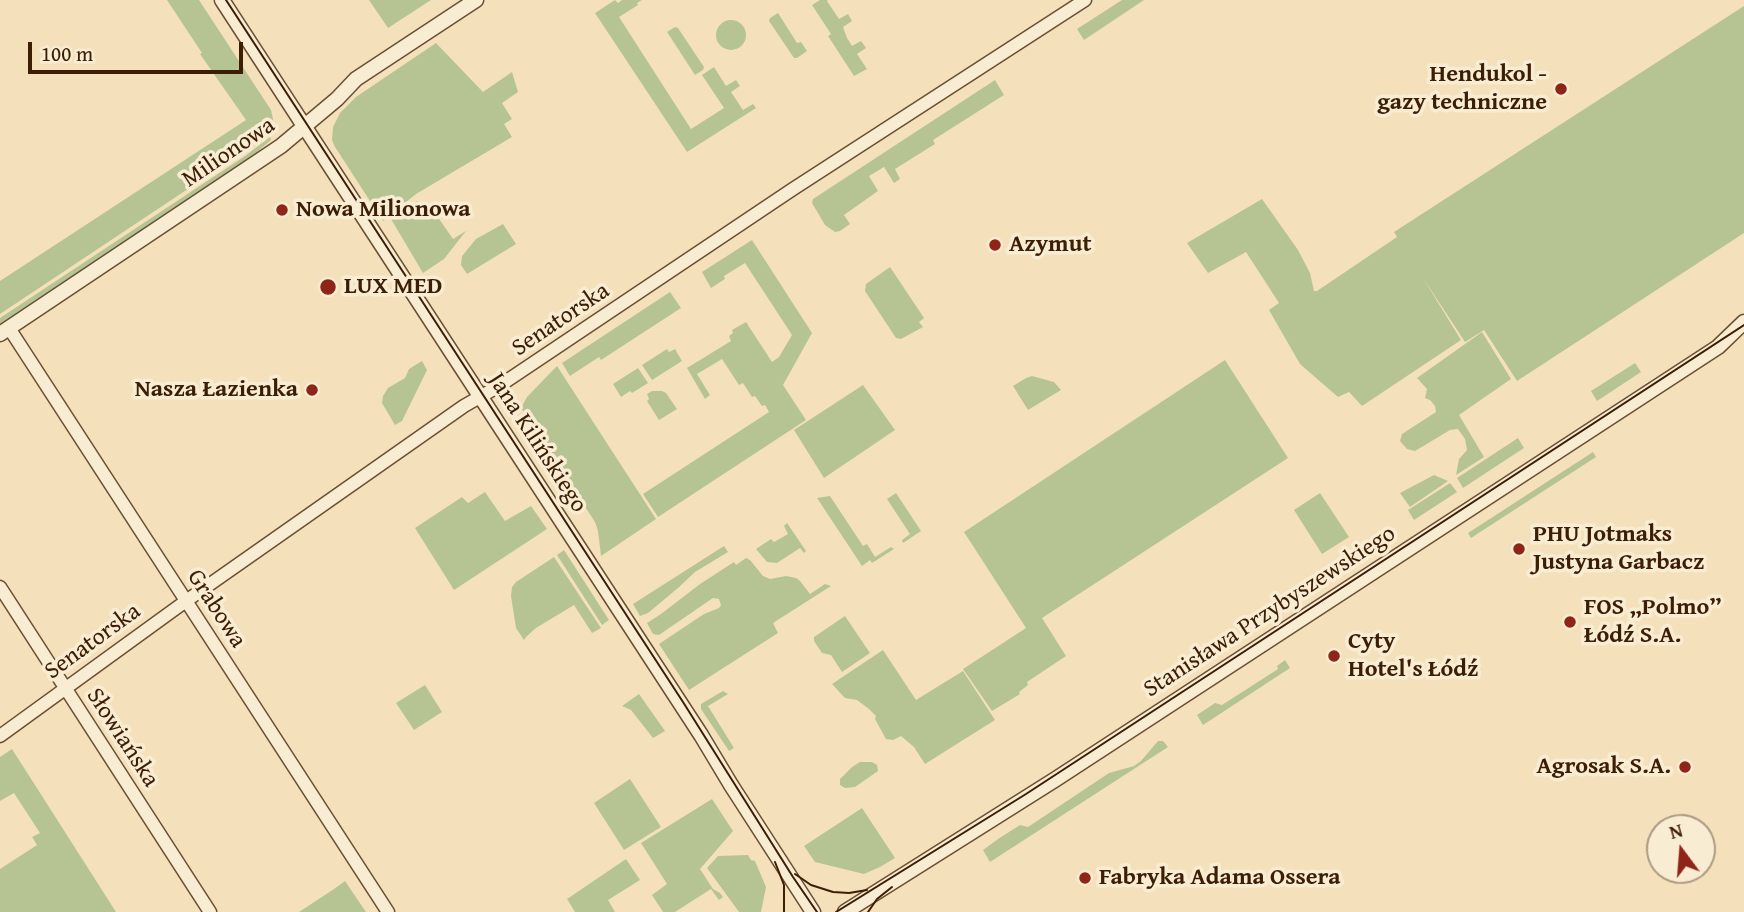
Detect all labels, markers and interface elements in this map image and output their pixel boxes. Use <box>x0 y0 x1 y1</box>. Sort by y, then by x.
scale bar <box>32 28 247 72</box>
text: 100 m <box>41 38 93 69</box>
place label: Hendukol - gazy techniczne <box>1377 61 1547 117</box>
marker: Hendukol - gazy techniczne <box>1553 81 1569 97</box>
street label: Milionowa <box>177 112 281 194</box>
place label: Nowa Milionowa <box>296 196 471 224</box>
marker: Nowa Milionowa <box>274 202 290 218</box>
place label: Azymut <box>1009 231 1092 259</box>
marker: Azymut <box>987 237 1003 253</box>
place label: LUX MED <box>344 273 442 301</box>
marker: LUX MED <box>318 277 338 297</box>
street label: Senatorska <box>507 277 615 363</box>
street label: Jana Kilińskiego <box>481 368 593 518</box>
place label: Nasza Łazienka <box>135 376 298 404</box>
marker: Nasza Łazienka <box>304 382 320 398</box>
street label: Stanisława Przybyszewskiego <box>1139 520 1401 704</box>
place label: PHU Jotmaks Justyna Garbacz <box>1533 521 1704 577</box>
marker: PHU Jotmaks Justyna Garbacz <box>1511 541 1527 557</box>
street label: Grabowa <box>180 564 252 654</box>
place label: FOS „Polmo” Łódź S.A. <box>1584 594 1722 650</box>
street label: Senatorska <box>39 598 147 686</box>
marker: FOS „Polmo” Łódź S.A. <box>1562 614 1578 630</box>
place label: Cyty Hotel's Łódź <box>1348 628 1478 684</box>
marker: Cyty Hotel's Łódź <box>1326 648 1342 664</box>
street label: Słowiańska <box>79 683 165 793</box>
place label: Agrosak S.A. <box>1537 753 1671 781</box>
marker: Agrosak S.A. <box>1677 759 1693 775</box>
north arrow <box>1646 814 1716 884</box>
text: N <box>1666 816 1686 846</box>
place label: Fabryka Adama Ossera <box>1099 864 1341 892</box>
marker: Fabryka Adama Ossera <box>1077 870 1093 886</box>

